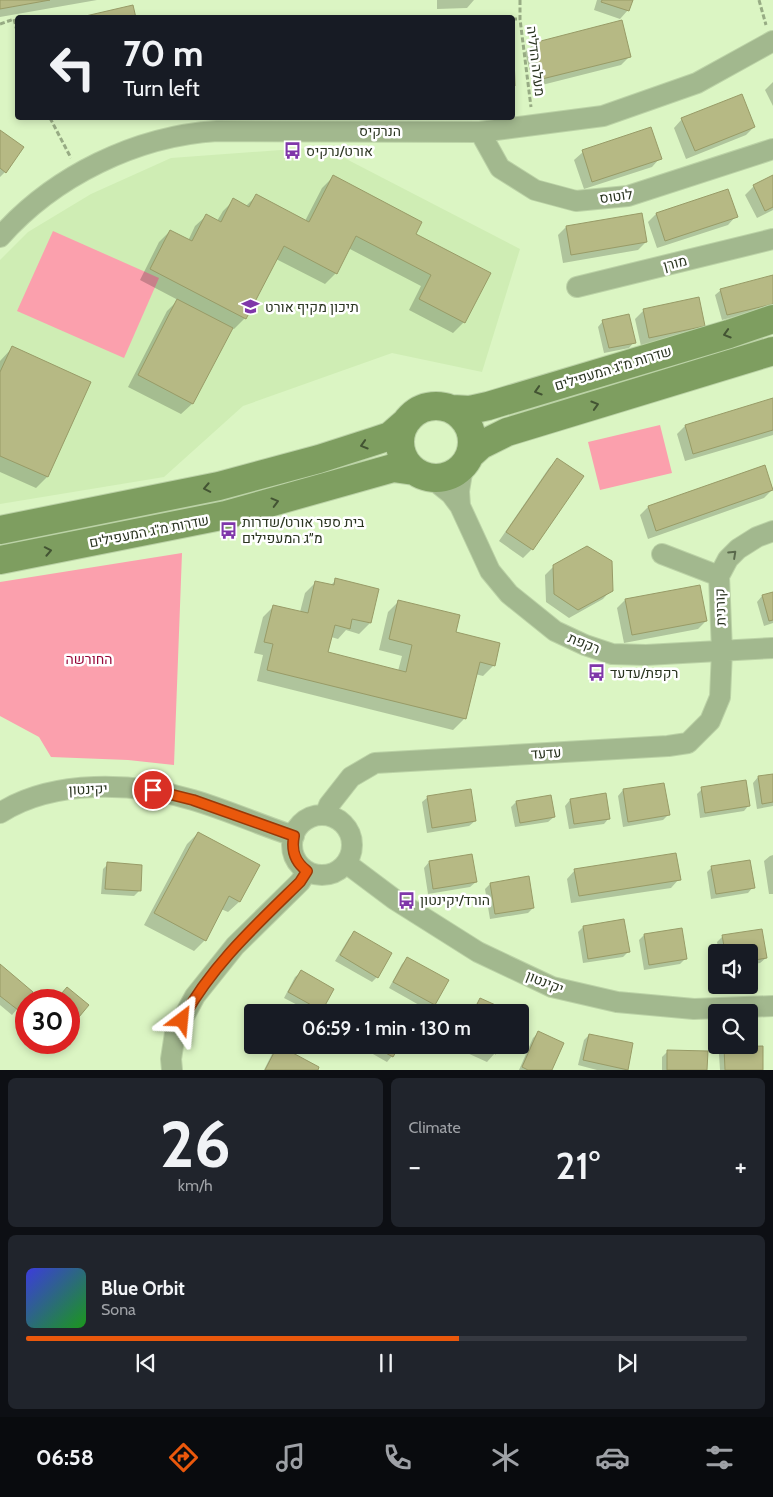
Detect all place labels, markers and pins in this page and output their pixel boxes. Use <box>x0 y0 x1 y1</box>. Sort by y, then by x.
bus stop icon: אורט/נרקיס <box>282 141 302 161</box>
place label: אורט/נרקיס <box>306 142 373 160</box>
school or university icon: תיכון מקיף אורט <box>241 297 261 317</box>
place label: תיכון מקיף אורט <box>265 298 359 316</box>
place label: בית ספר אורט/שדרות מ״ג המעפילים <box>242 513 365 547</box>
bus stop icon: בית ספר אורט/שדרות מ״ג המעפילים <box>218 520 238 540</box>
bus stop icon: רקפת/עדעד <box>586 663 606 683</box>
place label: רקפת/עדעד <box>610 664 678 682</box>
pin <box>132 769 174 811</box>
bus stop icon: הורד/יקינטון <box>396 890 416 910</box>
place label: הורד/יקינטון <box>420 891 490 909</box>

